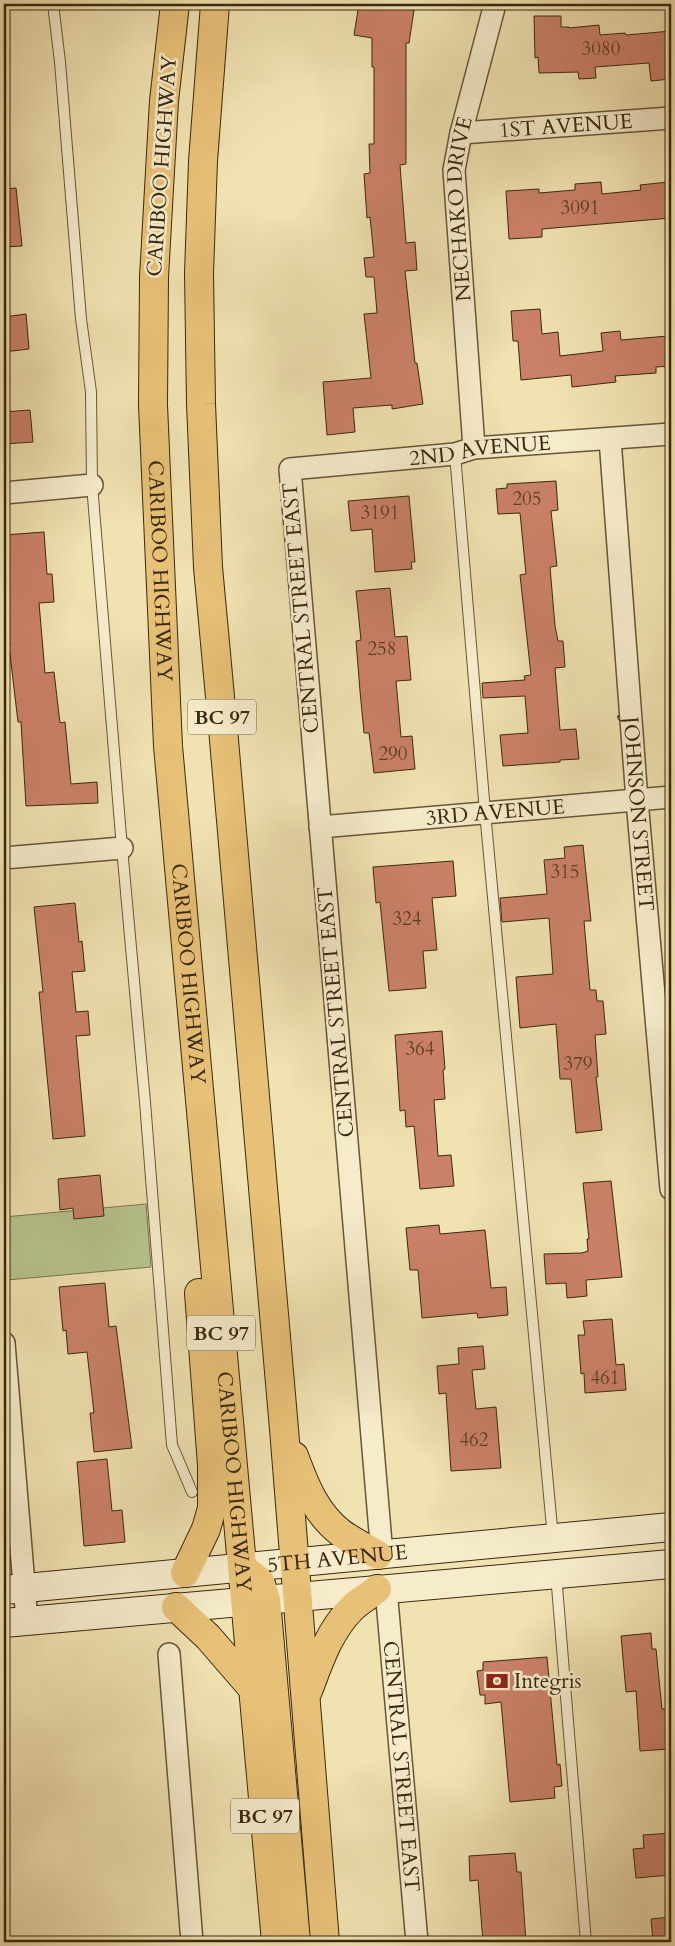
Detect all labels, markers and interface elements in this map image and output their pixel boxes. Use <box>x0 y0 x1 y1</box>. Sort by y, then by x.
house number: 3080 <box>582 36 621 62</box>
street label: CARIBOO HIGHWAY <box>140 54 184 278</box>
street label: 1ST AVENUE <box>498 106 634 145</box>
street label: NECHAKO DRIVE <box>439 113 479 302</box>
house number: 3091 <box>561 195 599 221</box>
street label: 2ND AVENUE <box>408 428 552 473</box>
street label: CARIBOO HIGHWAY <box>141 460 180 683</box>
street label: CENTRAL STREET EAST <box>276 481 326 735</box>
house number: 205 <box>512 486 542 512</box>
house number: 3191 <box>361 500 399 526</box>
house number: 258 <box>367 636 397 662</box>
road number: BC 97 <box>188 700 256 734</box>
street label: JOHNSON STREET <box>616 713 661 912</box>
house number: 290 <box>378 741 408 767</box>
street label: 3RD AVENUE <box>425 792 566 832</box>
house number: 315 <box>550 859 580 885</box>
street label: CARIBOO HIGHWAY <box>164 862 213 1086</box>
street label: CENTRAL STREET EAST <box>311 885 361 1139</box>
house number: 324 <box>392 906 422 932</box>
house number: 364 <box>405 1036 435 1062</box>
house number: 379 <box>563 1051 593 1077</box>
road number: BC 97 <box>187 1316 255 1350</box>
house number: 461 <box>590 1365 620 1391</box>
street label: CARIBOO HIGHWAY <box>210 1370 259 1594</box>
house number: 462 <box>459 1427 489 1453</box>
street label: 5TH AVENUE <box>266 1537 409 1580</box>
street label: CENTRAL STREET EAST <box>376 1640 427 1893</box>
place label: Integris <box>514 1667 582 1696</box>
bank icon: Integris <box>484 1668 510 1694</box>
road number: BC 97 <box>231 1798 299 1834</box>

